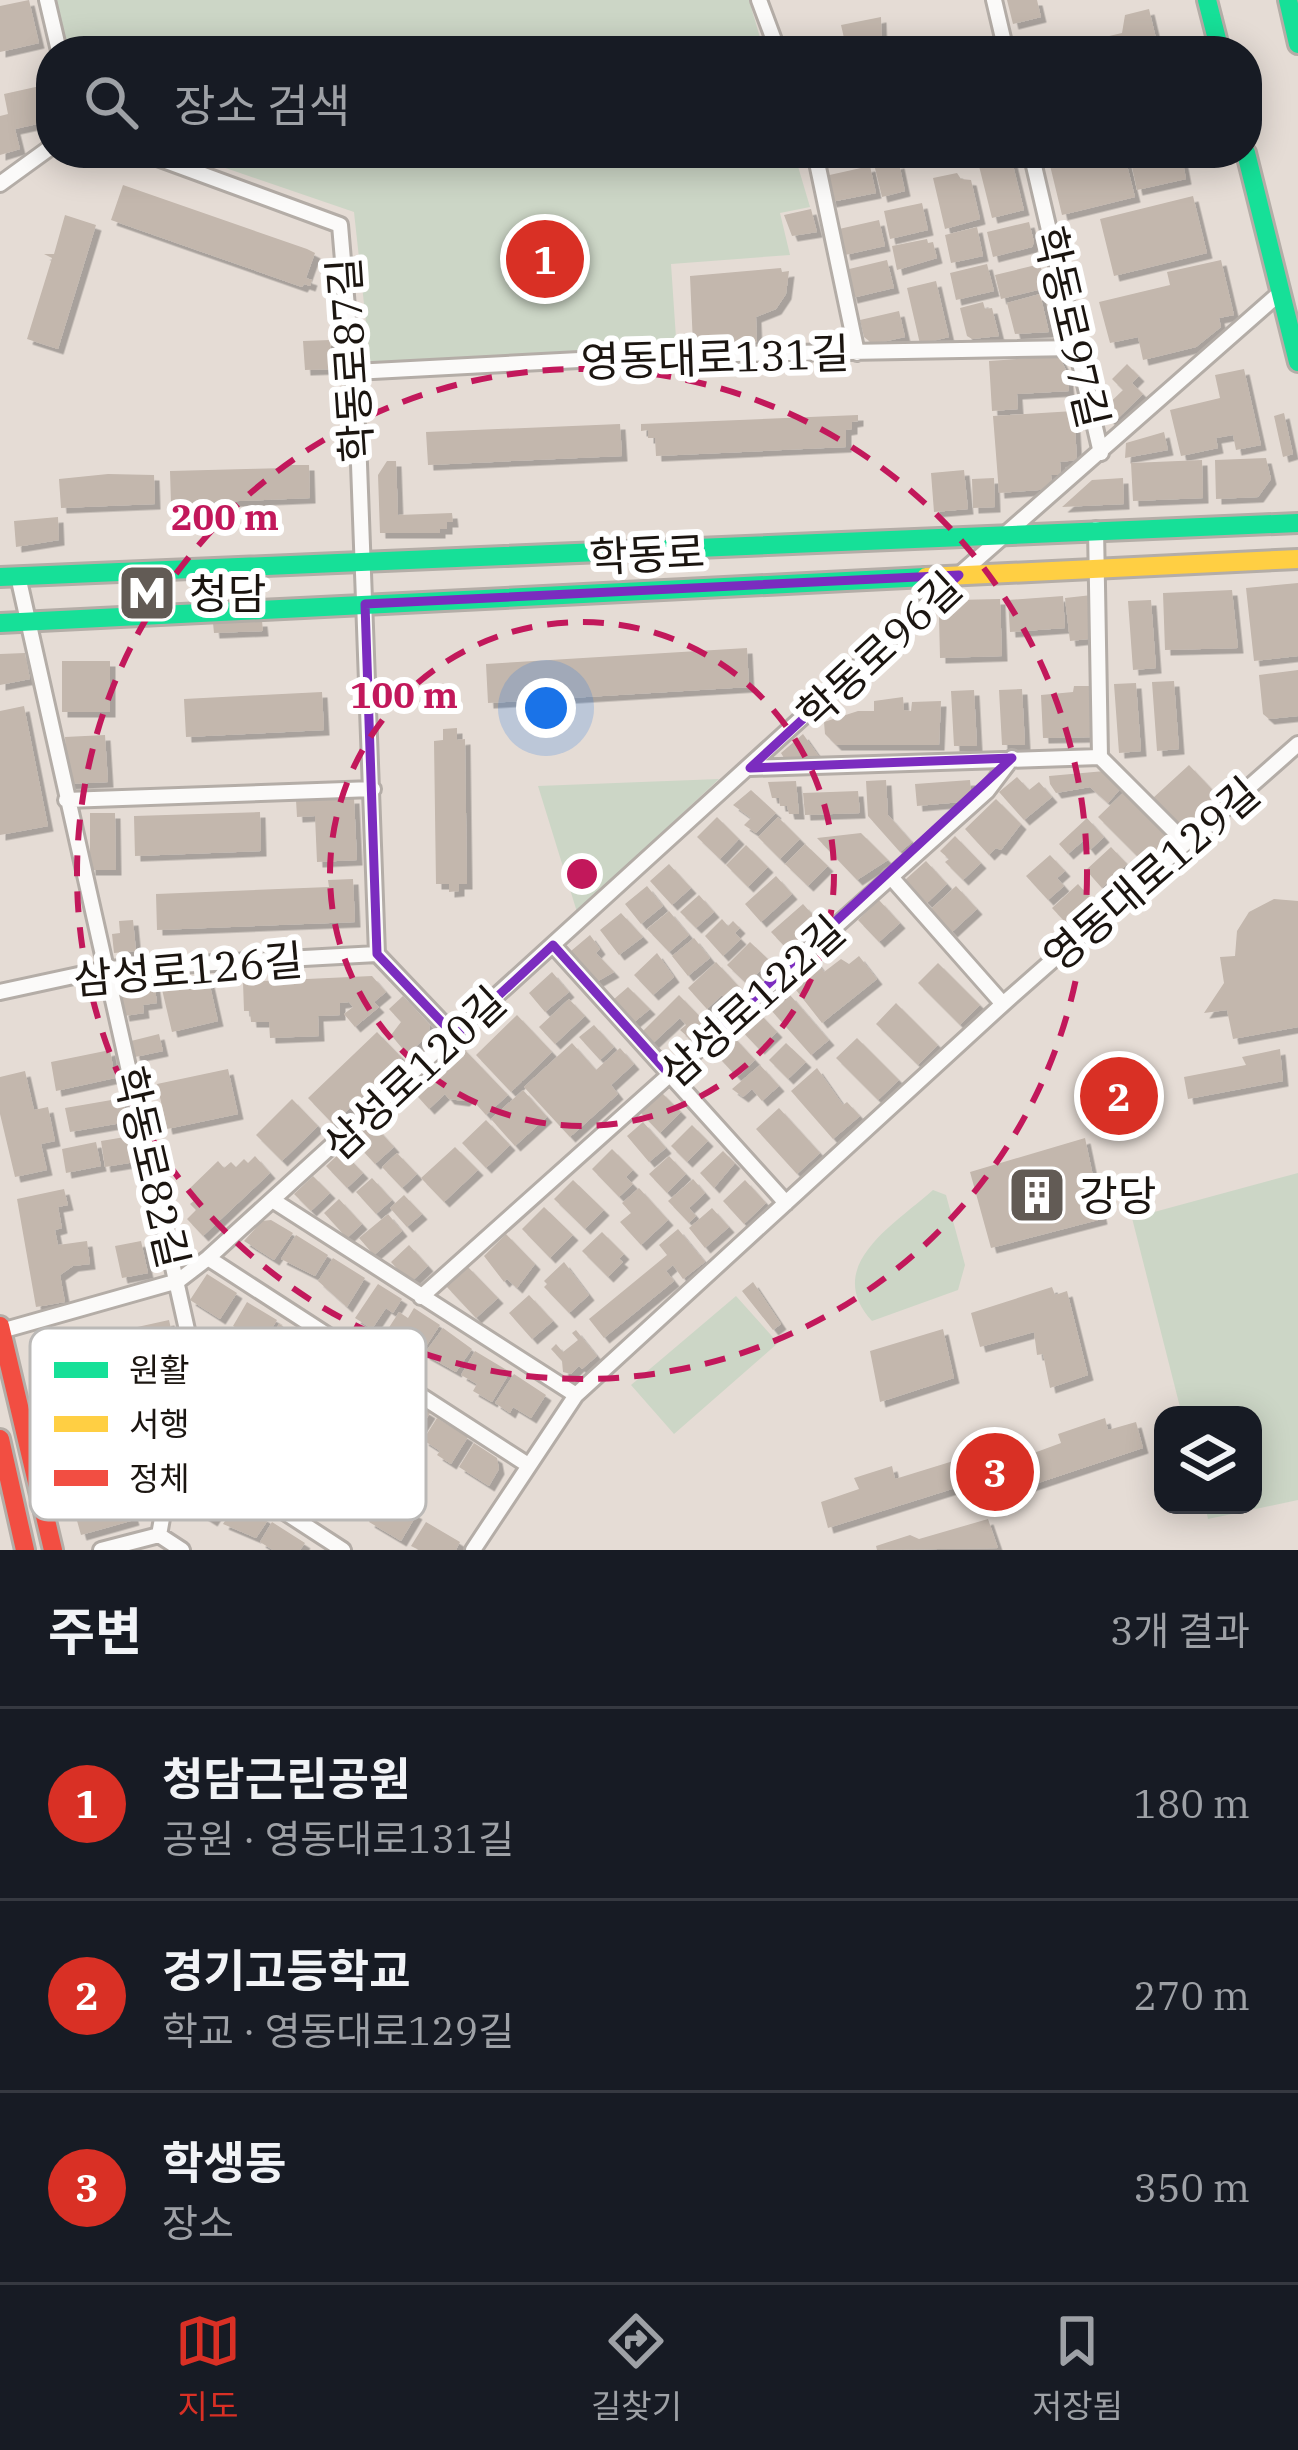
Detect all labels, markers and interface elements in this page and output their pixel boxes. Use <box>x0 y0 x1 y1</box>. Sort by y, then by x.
search box <box>36 36 1262 168</box>
icon: search <box>78 69 144 135</box>
text: 장소 검색 <box>174 76 350 134</box>
pin: 1 <box>506 214 584 304</box>
street label: 학동로97길 <box>1022 221 1122 433</box>
street label: 학동로87길 <box>315 256 385 464</box>
street label: 영동대로131길 <box>580 325 850 389</box>
text: 200 m <box>171 493 279 540</box>
street label: 학동로 <box>588 524 706 584</box>
street label: 학동로96길 <box>785 560 973 740</box>
metro station icon: 청담 <box>116 562 178 624</box>
place label: 청담 <box>189 566 266 621</box>
text: 100 m <box>350 671 458 718</box>
your location <box>516 678 576 738</box>
street label: 영동대로129길 <box>1032 765 1270 983</box>
centre of rings <box>561 853 603 895</box>
street label: 삼성로122길 <box>648 904 856 1098</box>
street label: 삼성로126길 <box>71 932 305 1006</box>
street label: 삼성로120길 <box>311 974 517 1172</box>
pin: 2 <box>1080 1051 1158 1141</box>
street label: 학동로82길 <box>102 1061 202 1273</box>
building icon: 강당 <box>1006 1164 1068 1226</box>
place label: 강당 <box>1079 1168 1156 1223</box>
legend <box>30 1328 426 1520</box>
text: 원활 <box>129 1348 190 1391</box>
text: 서행 <box>129 1402 190 1445</box>
map controls <box>1154 1406 1262 1514</box>
button: layers <box>1154 1406 1262 1514</box>
pin: 3 <box>956 1427 1034 1517</box>
text: 정체 <box>129 1456 190 1499</box>
text: 주변 <box>48 1598 142 1664</box>
text: 3개 결과 <box>1110 1605 1250 1656</box>
text: 청담근린공원 <box>162 1749 410 1807</box>
text: 1 <box>75 1778 99 1829</box>
text: 180 m <box>1134 1778 1250 1829</box>
text: 공원 · 영동대로131길 <box>162 1813 514 1864</box>
text: 경기고등학교 <box>162 1941 410 1999</box>
text: 2 <box>75 1970 99 2021</box>
text: 270 m <box>1134 1970 1250 2021</box>
text: 학교 · 영동대로129길 <box>162 2005 514 2056</box>
text: 학생동 <box>162 2133 286 2191</box>
text: 3 <box>75 2162 99 2213</box>
text: 350 m <box>1134 2162 1250 2213</box>
text: 장소 <box>162 2197 234 2248</box>
tab: 지도 <box>175 2308 241 2428</box>
tab: 길찾기 <box>591 2308 682 2428</box>
tab: 저장됨 <box>1032 2308 1123 2428</box>

